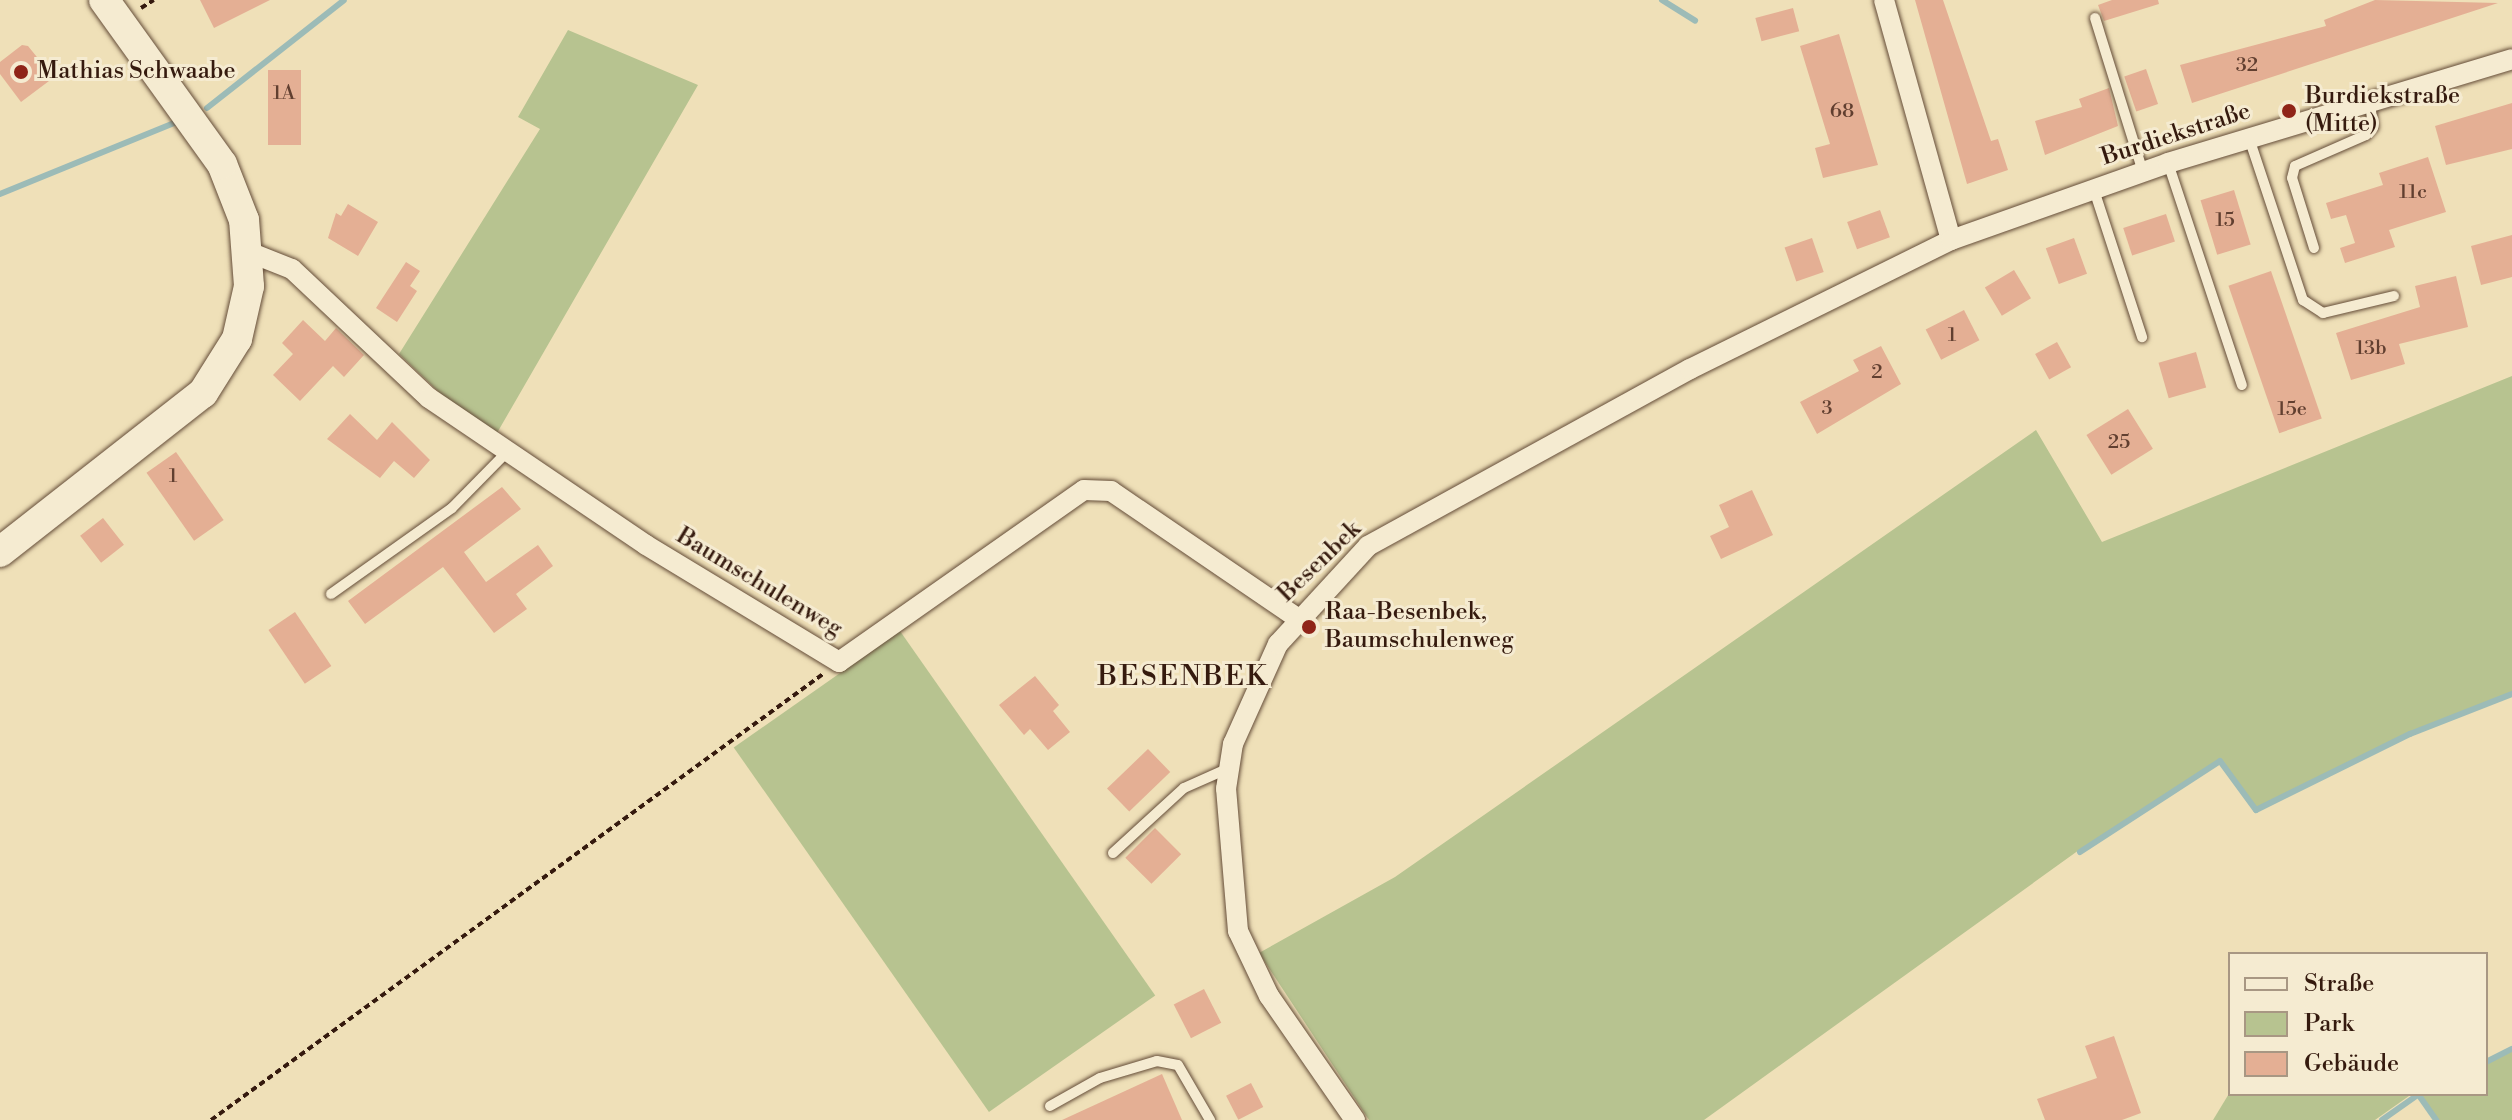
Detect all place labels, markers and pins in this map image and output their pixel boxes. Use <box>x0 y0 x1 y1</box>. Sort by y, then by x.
place label: Mathias Schwaabe <box>37 58 236 86</box>
marker: Mathias Schwaabe <box>12 63 30 81</box>
place label: Burdiekstraße (Mitte) <box>2305 83 2460 139</box>
marker: Burdiekstraße (Mitte) <box>2280 102 2298 120</box>
place label: Raa-Besenbek, Baumschulenweg <box>1325 599 1514 655</box>
marker: Raa-Besenbek, Baumschulenweg <box>1300 618 1318 636</box>

